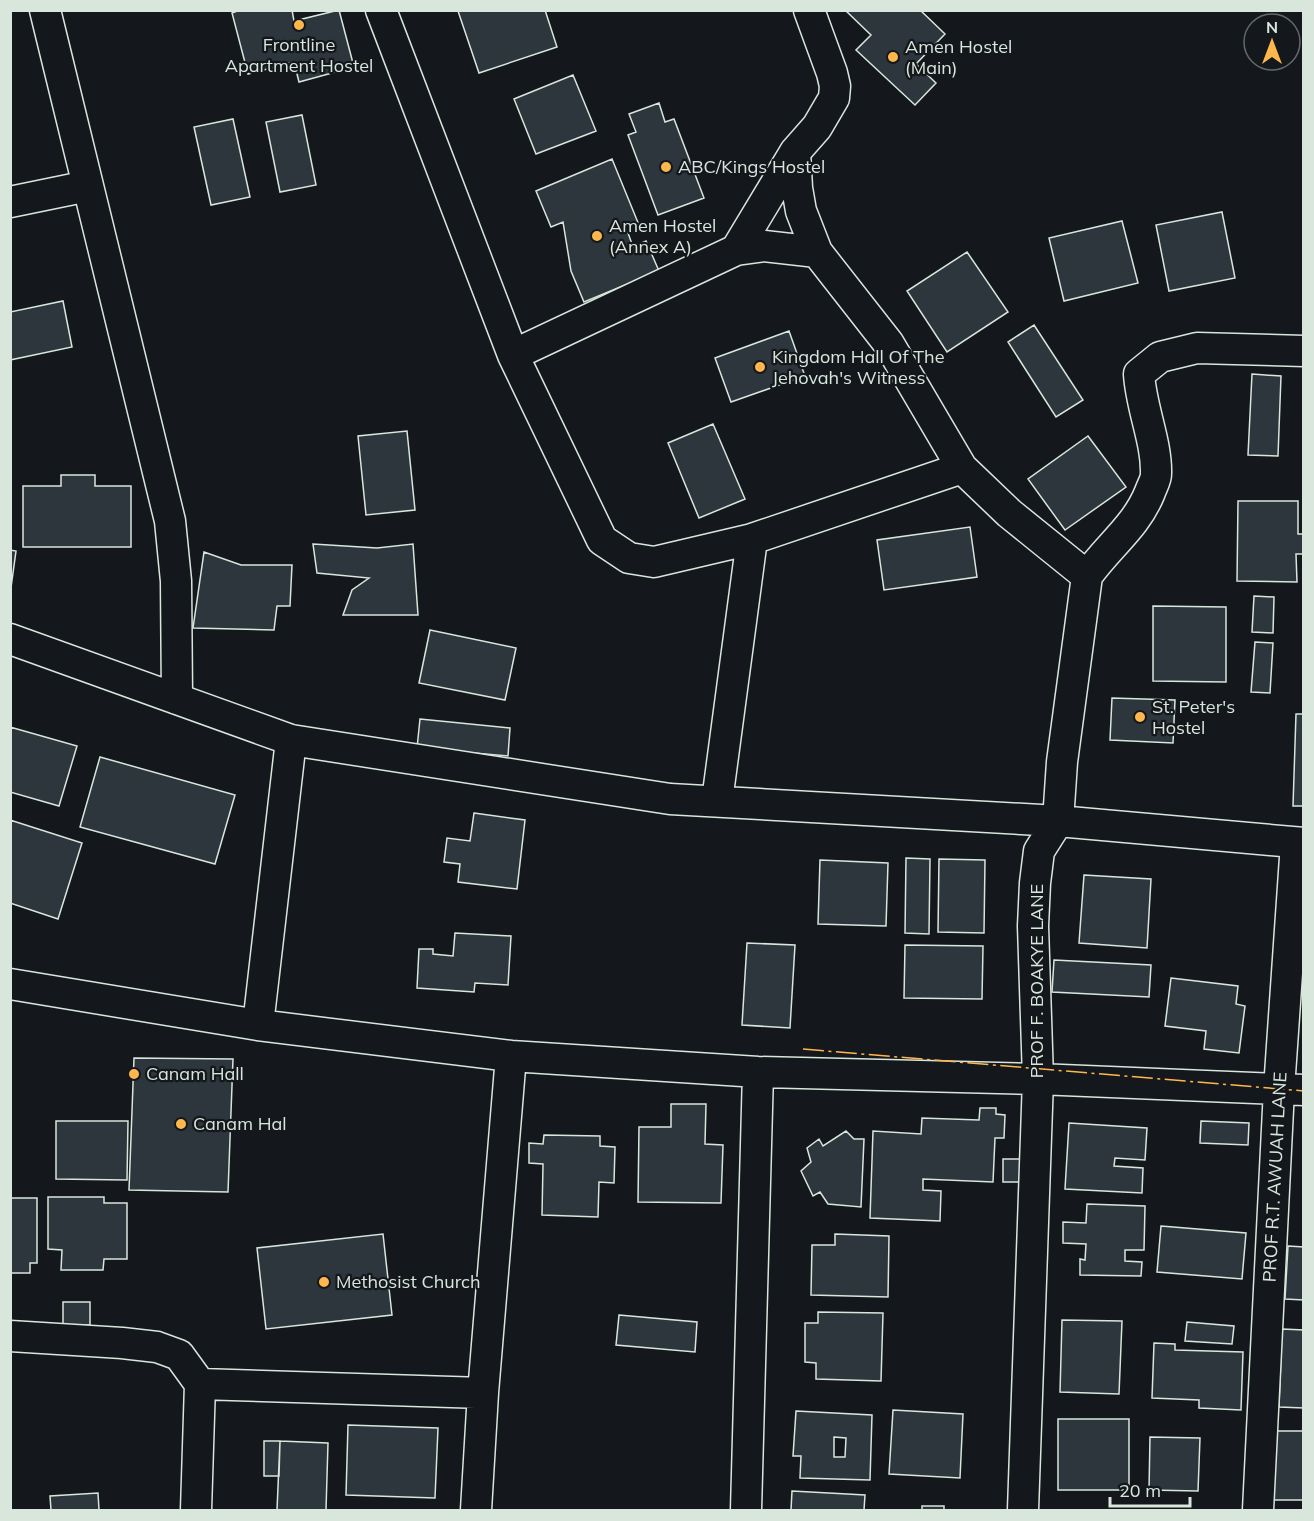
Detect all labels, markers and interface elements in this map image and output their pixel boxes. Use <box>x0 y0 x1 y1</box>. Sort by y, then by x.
north arrow <box>1242 12 1302 72</box>
text: N <box>1266 17 1278 37</box>
marker: Frontline Apartment Hostel <box>292 18 306 32</box>
place label: Frontline Apartment Hostel <box>225 33 373 77</box>
place label: Amen Hostel (Main) <box>905 35 1012 79</box>
marker: Amen Hostel (Main) <box>886 50 900 64</box>
place label: ABC/Kings Hostel <box>678 155 825 178</box>
marker: ABC/Kings Hostel <box>659 160 673 174</box>
place label: Amen Hostel (Annex A) <box>609 214 716 258</box>
marker: Amen Hostel (Annex A) <box>590 229 604 243</box>
place label: Kingdom Hall Of The Jehovah's Witness <box>772 345 944 389</box>
marker: Kingdom Hall Of The Jehovah's Witness <box>753 360 767 374</box>
place label: St. Peter's Hostel <box>1152 695 1235 739</box>
marker: St. Peter's Hostel <box>1133 710 1147 724</box>
street label: PROF F. BOAKYE LANE <box>1025 884 1048 1078</box>
place label: Canam Hall <box>146 1062 244 1085</box>
marker: Canam Hall <box>127 1067 141 1081</box>
street label: PROF R.T. AWUAH LANE <box>1258 1071 1291 1283</box>
place label: Canam Hal <box>193 1112 287 1135</box>
marker: Canam Hal <box>174 1117 188 1131</box>
place label: Methosist Church <box>336 1270 481 1293</box>
marker: Methosist Church <box>317 1275 331 1289</box>
scale bar <box>1110 1470 1190 1508</box>
text: 20 m <box>1119 1479 1161 1502</box>

